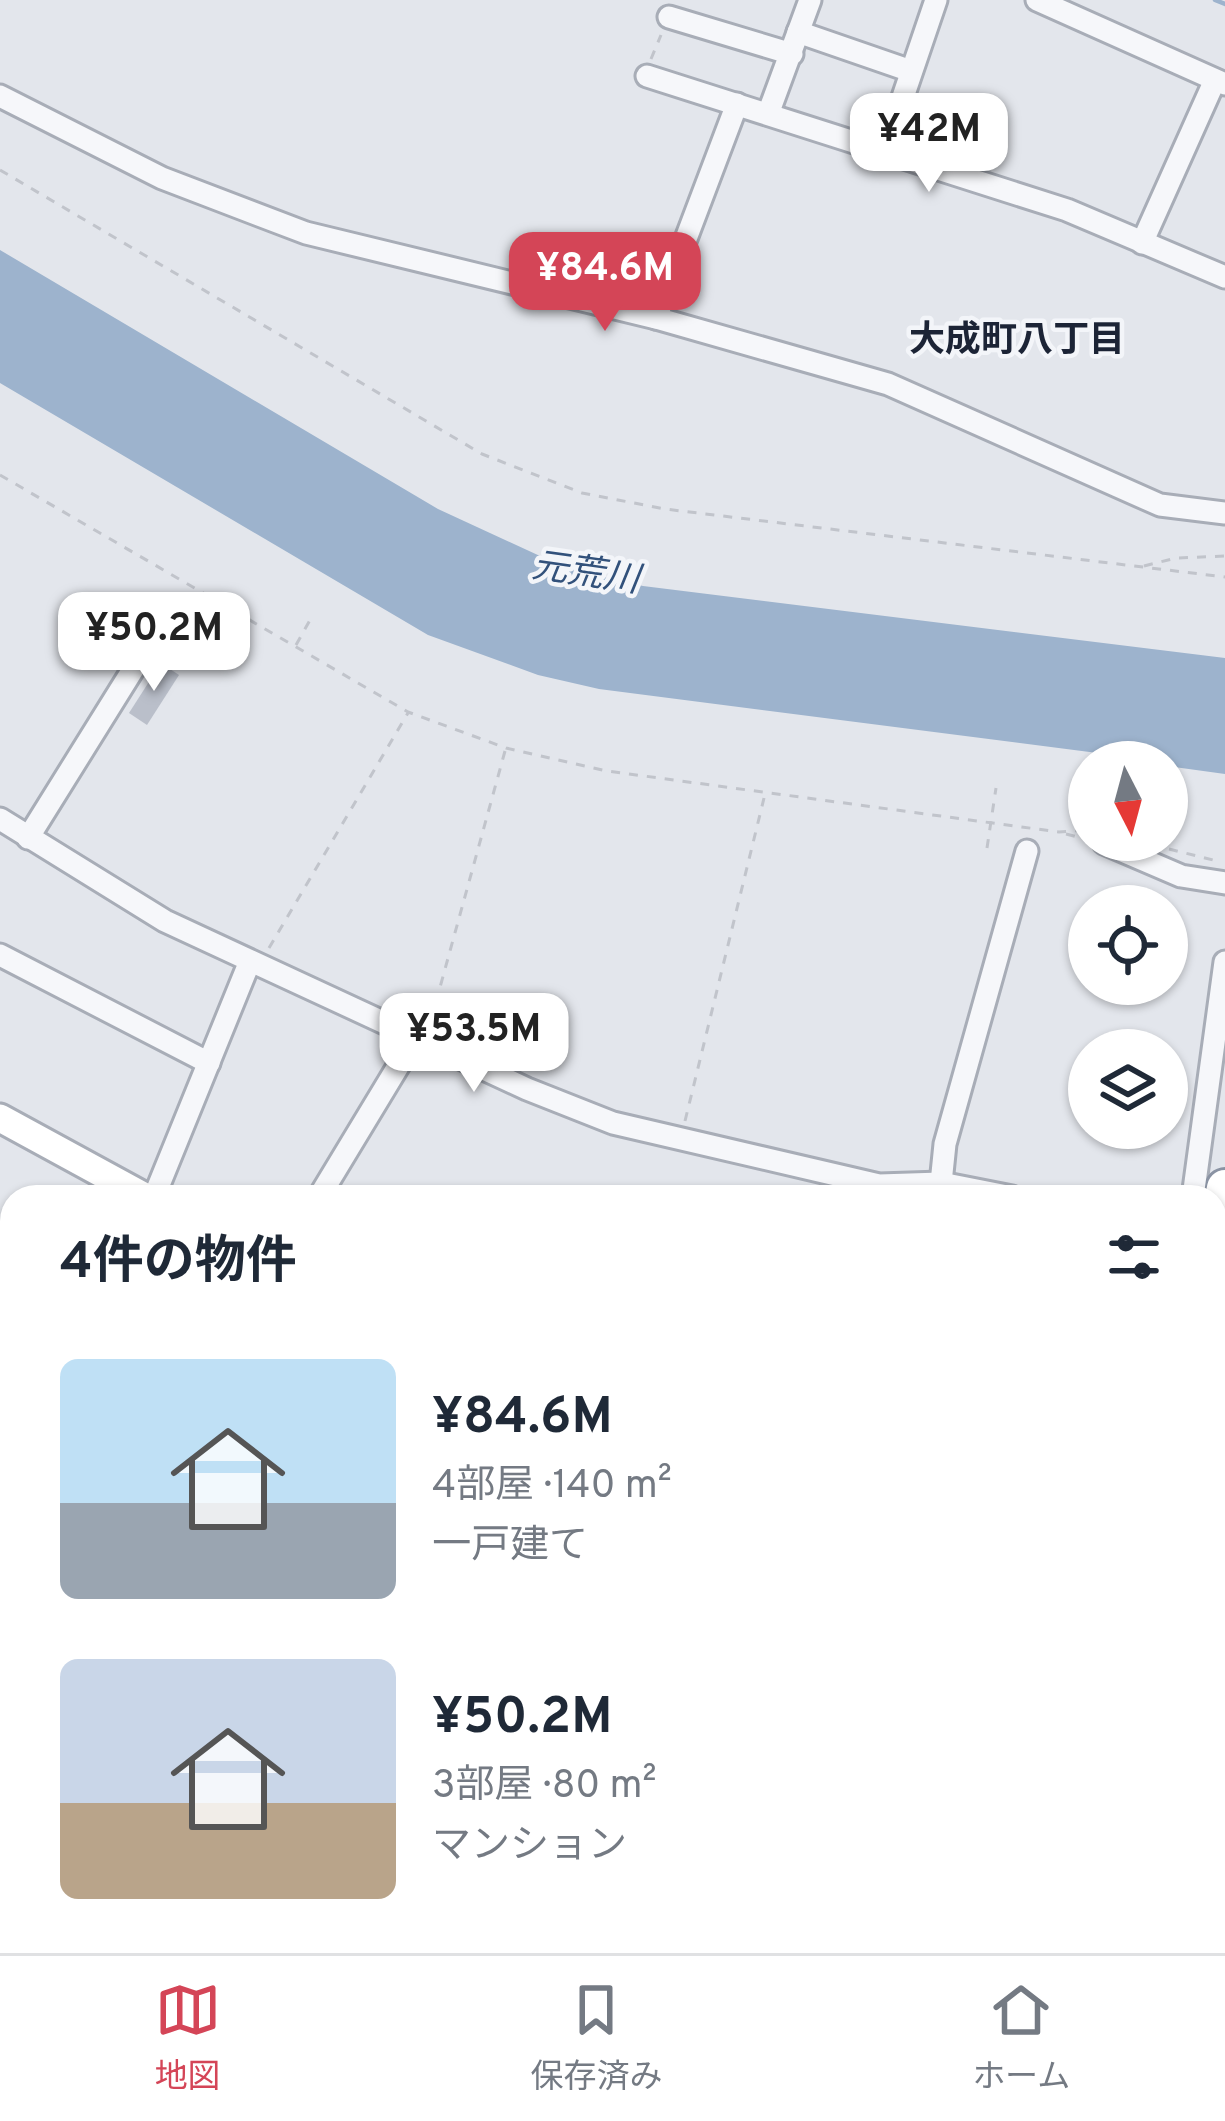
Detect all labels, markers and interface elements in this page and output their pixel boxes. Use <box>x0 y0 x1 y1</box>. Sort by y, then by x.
pin: ¥42M <box>858 93 1000 195</box>
text: ¥42M <box>877 107 981 156</box>
pin: ¥84.6M <box>507 232 703 334</box>
text: ¥84.6M <box>536 246 674 295</box>
district label: 大成町八丁目 <box>909 319 1125 365</box>
water label: 元荒川 <box>529 545 646 606</box>
pin: ¥50.2M <box>56 592 252 694</box>
text: ¥50.2M <box>85 606 223 655</box>
north arrow <box>1068 741 1188 861</box>
map controls <box>1068 741 1188 1149</box>
button: locate <box>1068 885 1188 1005</box>
pin: ¥53.5M <box>376 993 572 1095</box>
text: ¥53.5M <box>407 1007 541 1056</box>
button: layers <box>1068 1029 1188 1149</box>
icon: filters <box>1101 1224 1167 1290</box>
text: 4件の物件 <box>60 1232 297 1297</box>
text: ¥84.6M <box>432 1387 613 1452</box>
icon: home <box>156 1407 300 1551</box>
text: 4部屋 · 140 m² <box>432 1463 672 1512</box>
text: 一戸建て <box>432 1523 588 1572</box>
text: ¥50.2M <box>432 1687 612 1752</box>
icon: home <box>156 1707 300 1851</box>
text: 3部屋 · 80 m² <box>432 1763 657 1812</box>
text: マンション <box>432 1823 627 1872</box>
tab: 地図 <box>155 1977 221 2100</box>
tab: 保存済み <box>530 1977 662 2100</box>
tab: ホーム <box>972 1977 1070 2100</box>

